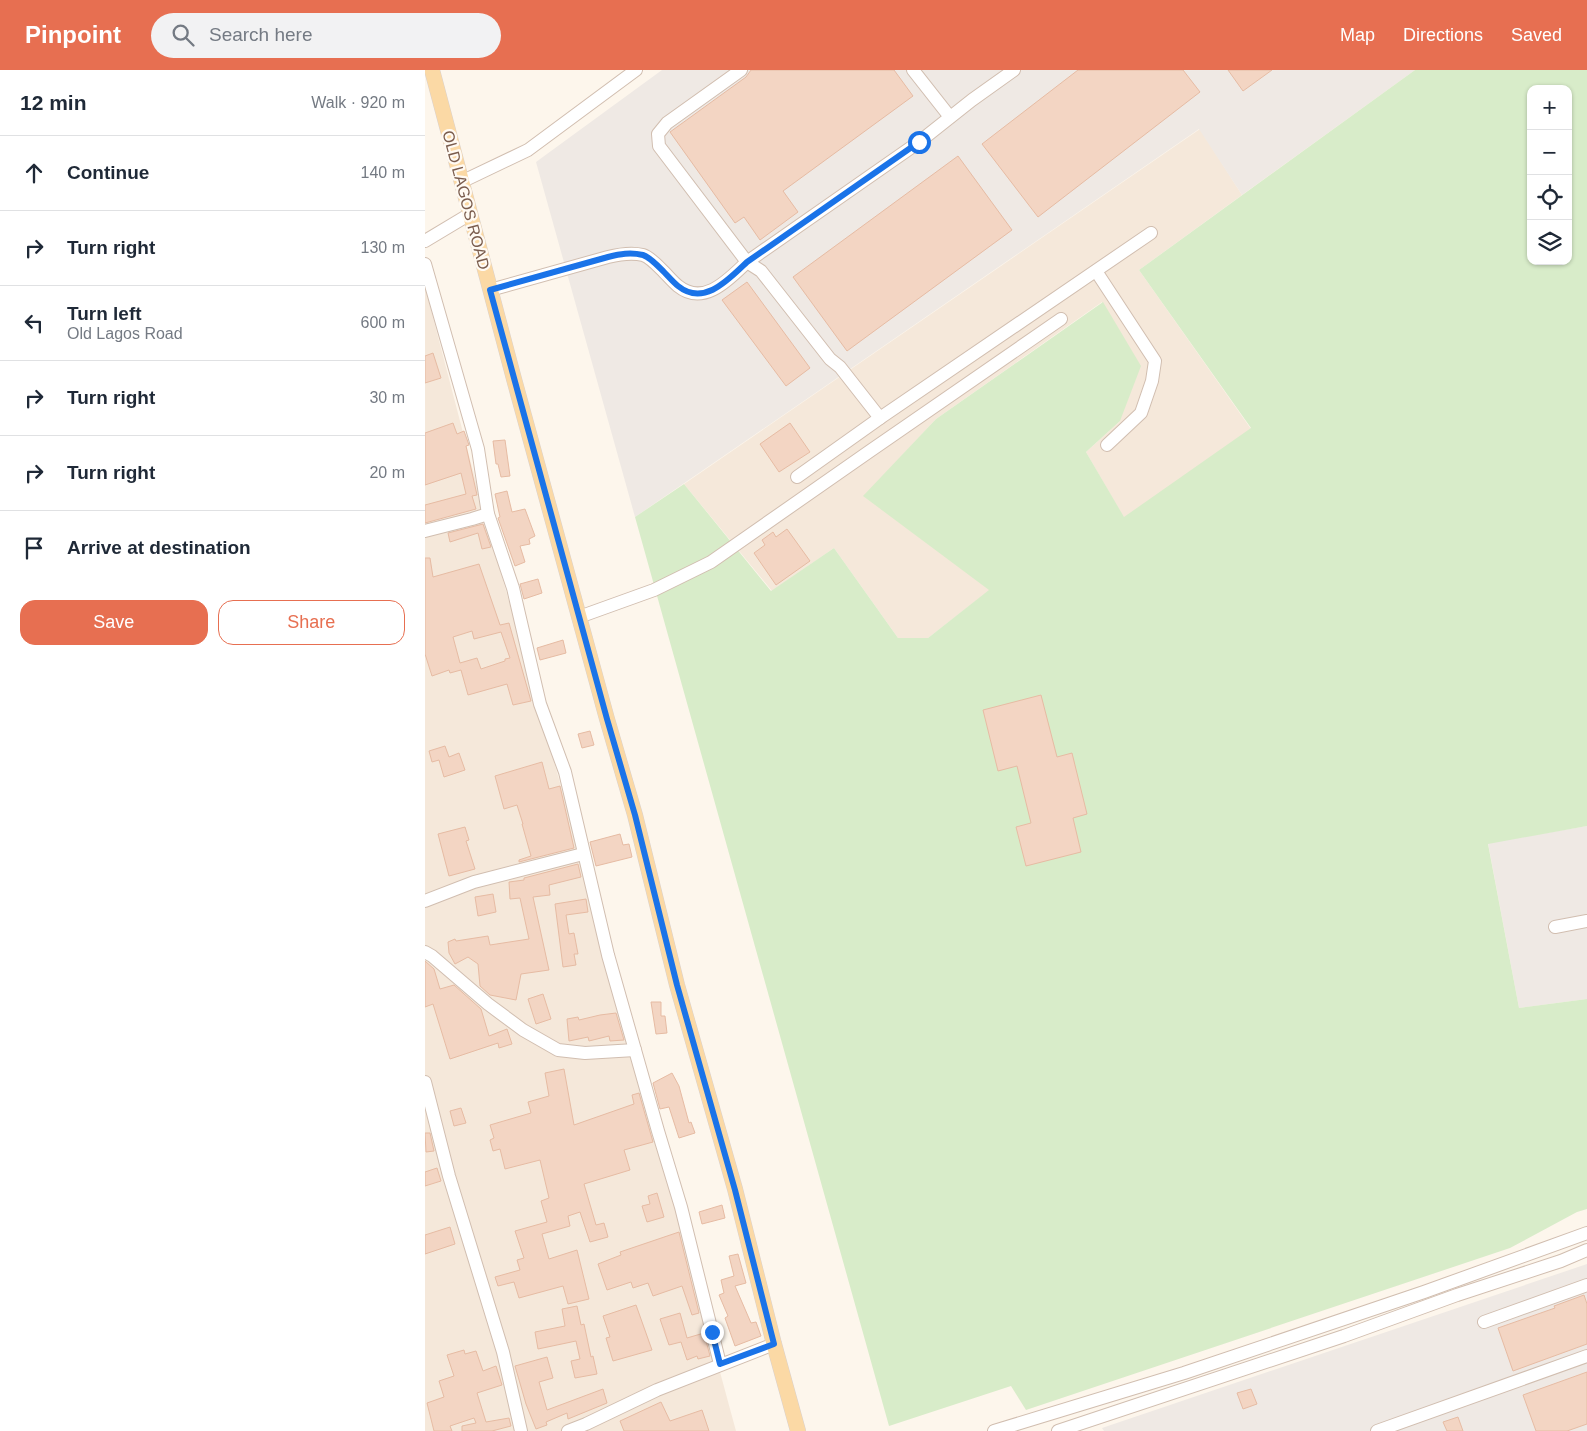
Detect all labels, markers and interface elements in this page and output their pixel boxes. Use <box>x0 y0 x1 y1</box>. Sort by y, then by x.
search box <box>151 13 501 58</box>
text: Pinpoint <box>25 21 121 48</box>
icon: search <box>169 21 197 49</box>
text: Search here <box>209 24 313 45</box>
text: Map <box>1340 25 1375 45</box>
text: Directions <box>1403 25 1483 45</box>
text: Saved <box>1511 25 1562 45</box>
map controls <box>1527 85 1572 265</box>
button: + <box>1527 85 1572 130</box>
text: 12 min <box>20 91 87 114</box>
text: Walk · 920 m <box>311 94 405 111</box>
street label: OLD LAGOS ROAD <box>439 129 493 271</box>
button: − <box>1527 130 1572 175</box>
route start <box>908 131 931 154</box>
icon: ahead <box>20 159 48 187</box>
text: Continue <box>67 162 149 183</box>
text: 140 m <box>361 164 405 181</box>
button: locate <box>1527 175 1572 220</box>
button: layers <box>1527 220 1572 265</box>
icon: right <box>20 234 48 262</box>
text: Turn right <box>67 237 155 258</box>
text: 130 m <box>361 239 405 256</box>
text: Turn left <box>67 303 142 324</box>
icon: left <box>20 309 48 337</box>
text: 600 m <box>361 314 405 331</box>
text: Old Lagos Road <box>67 325 183 342</box>
icon: right <box>20 384 48 412</box>
text: Turn right <box>67 387 155 408</box>
text: 30 m <box>369 389 405 406</box>
icon: right <box>20 459 48 487</box>
text: Turn right <box>67 462 155 483</box>
text: 20 m <box>369 464 405 481</box>
icon: arrive <box>20 534 48 562</box>
text: Arrive at destination <box>67 537 251 558</box>
button: Save <box>20 600 208 645</box>
button: Share <box>218 600 405 645</box>
route end <box>701 1321 724 1344</box>

